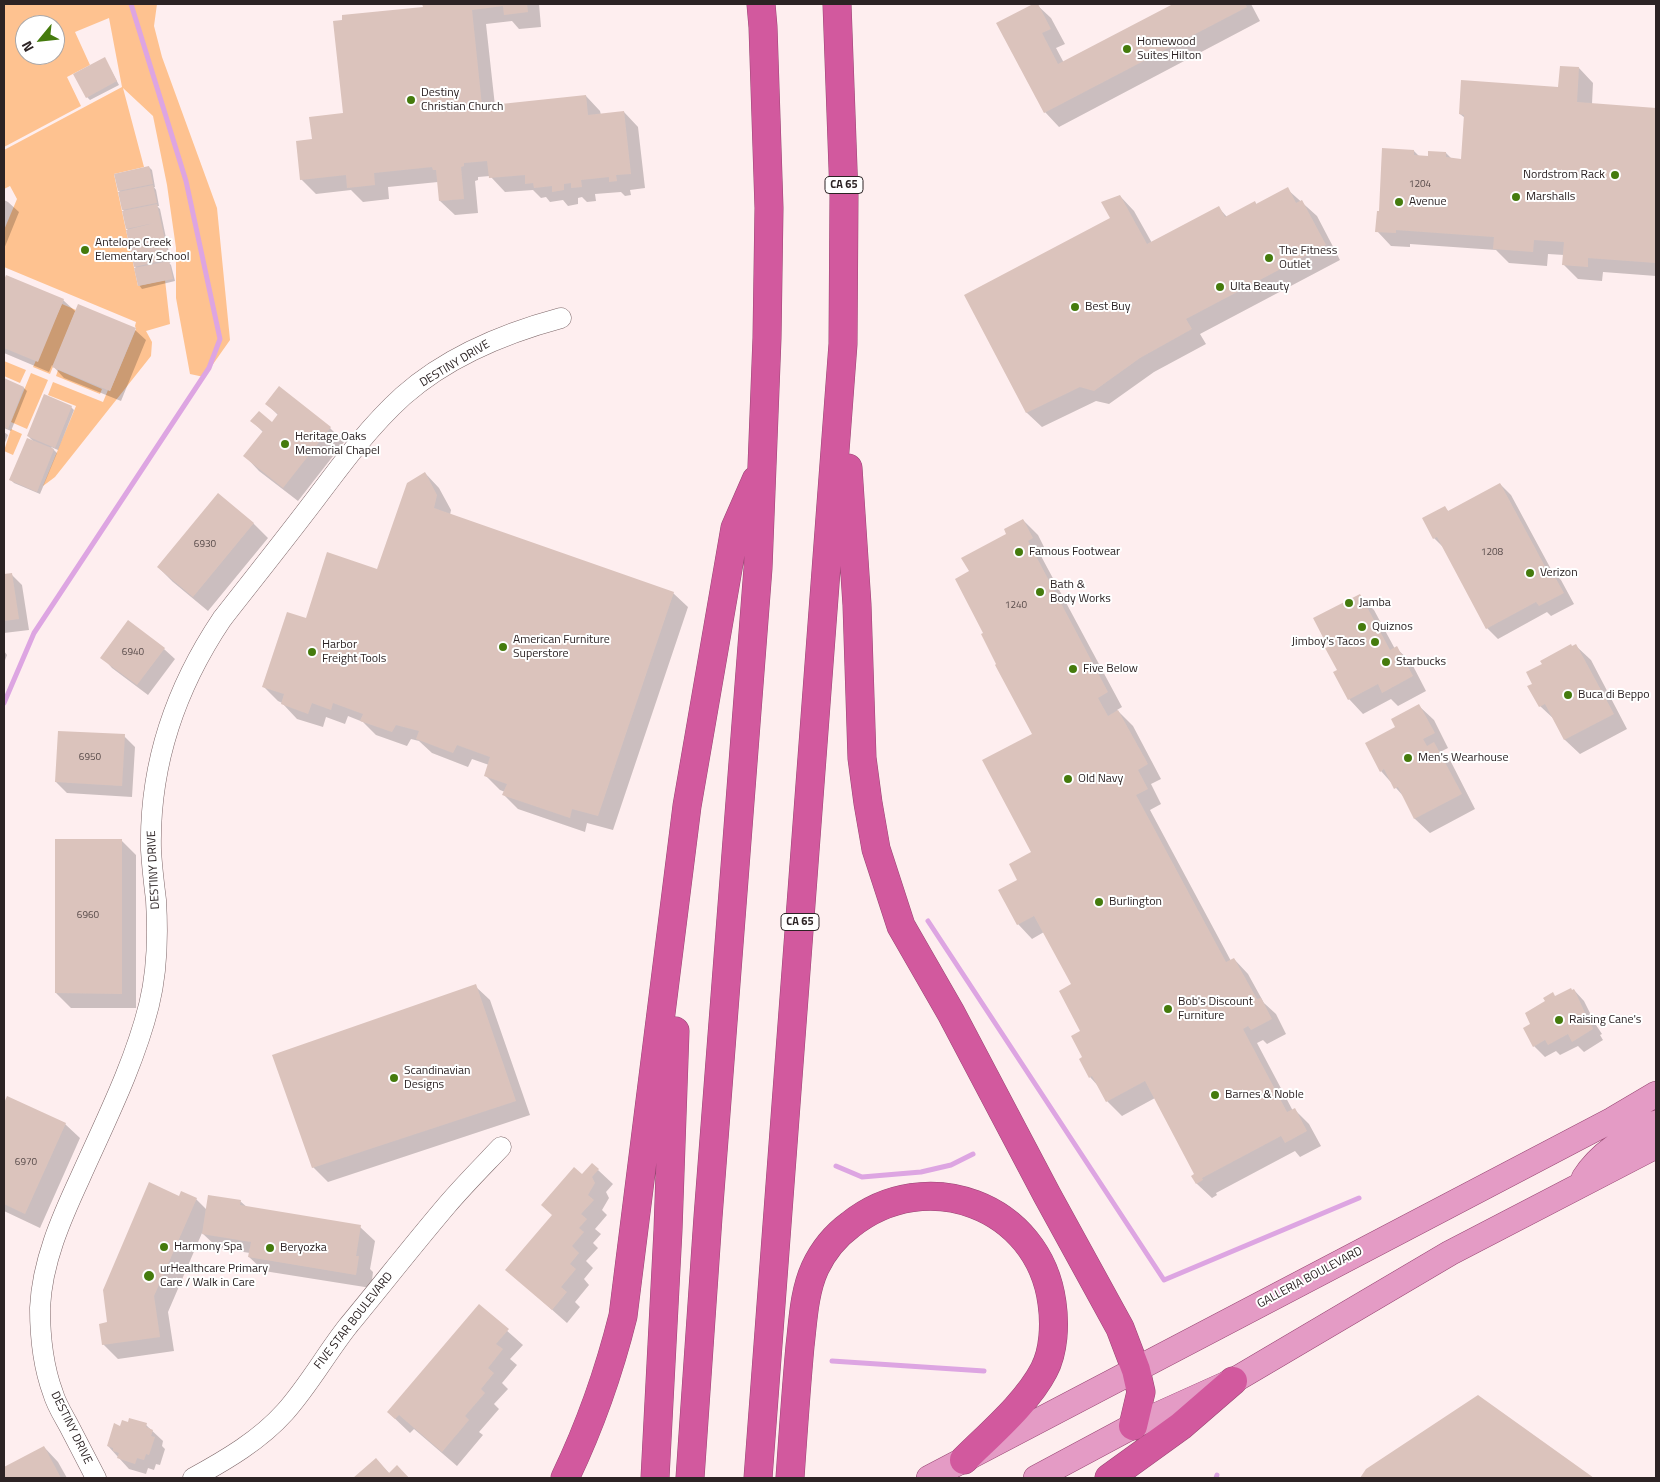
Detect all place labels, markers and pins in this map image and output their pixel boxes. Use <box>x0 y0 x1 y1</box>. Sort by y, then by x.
place label: Homewood Suites Hilton <box>1137 35 1201 63</box>
marker: Homewood Suites Hilton <box>1121 43 1133 55</box>
place label: Destiny Christian Church <box>421 86 503 114</box>
marker: Destiny Christian Church <box>405 94 417 106</box>
place label: Nordstrom Rack <box>1523 168 1605 182</box>
marker: Nordstrom Rack <box>1609 169 1621 181</box>
place label: Marshalls <box>1526 190 1575 204</box>
marker: Marshalls <box>1510 191 1522 203</box>
place label: Avenue <box>1409 195 1447 209</box>
marker: Avenue <box>1393 196 1405 208</box>
place label: Antelope Creek Elementary School <box>95 236 189 264</box>
marker: Antelope Creek Elementary School <box>79 244 91 256</box>
place label: The Fitness Outlet <box>1279 244 1337 272</box>
marker: The Fitness Outlet <box>1263 252 1275 264</box>
place label: Ulta Beauty <box>1230 280 1289 294</box>
marker: Ulta Beauty <box>1214 281 1226 293</box>
place label: Best Buy <box>1085 300 1130 314</box>
marker: Best Buy <box>1069 301 1081 313</box>
place label: Heritage Oaks Memorial Chapel <box>295 430 380 458</box>
marker: Heritage Oaks Memorial Chapel <box>279 438 291 450</box>
place label: Famous Footwear <box>1029 545 1120 559</box>
marker: Famous Footwear <box>1013 546 1025 558</box>
place label: Verizon <box>1540 566 1578 580</box>
marker: Verizon <box>1524 567 1536 579</box>
place label: Bath & Body Works <box>1050 578 1111 606</box>
marker: Bath & Body Works <box>1034 586 1046 598</box>
place label: Jamba <box>1359 596 1391 610</box>
marker: Jamba <box>1343 597 1355 609</box>
place label: Quiznos <box>1372 620 1413 634</box>
marker: Quiznos <box>1356 621 1368 633</box>
place label: American Furniture Superstore <box>513 633 610 661</box>
place label: Jimboy's Tacos <box>1292 635 1365 649</box>
marker: Jimboy's Tacos <box>1369 636 1381 648</box>
place label: Harbor Freight Tools <box>322 638 386 666</box>
marker: American Furniture Superstore <box>497 641 509 653</box>
marker: Harbor Freight Tools <box>306 646 318 658</box>
place label: Starbucks <box>1396 655 1446 669</box>
marker: Starbucks <box>1380 656 1392 668</box>
place label: Five Below <box>1083 662 1138 676</box>
marker: Five Below <box>1067 663 1079 675</box>
place label: Buca di Beppo <box>1578 688 1650 702</box>
marker: Buca di Beppo <box>1562 689 1574 701</box>
place label: Men's Wearhouse <box>1418 751 1508 765</box>
marker: Men's Wearhouse <box>1402 752 1414 764</box>
place label: Old Navy <box>1078 772 1123 786</box>
marker: Old Navy <box>1062 773 1074 785</box>
place label: Burlington <box>1109 895 1162 909</box>
marker: Burlington <box>1093 896 1105 908</box>
place label: Bob's Discount Furniture <box>1178 995 1253 1023</box>
marker: Bob's Discount Furniture <box>1162 1003 1174 1015</box>
place label: Raising Cane's <box>1569 1013 1641 1027</box>
marker: Raising Cane's <box>1553 1014 1565 1026</box>
place label: Scandinavian Designs <box>404 1064 470 1092</box>
marker: Scandinavian Designs <box>388 1072 400 1084</box>
place label: Barnes & Noble <box>1225 1088 1304 1102</box>
marker: Barnes & Noble <box>1209 1089 1221 1101</box>
place label: Harmony Spa <box>174 1240 242 1254</box>
marker: Harmony Spa <box>158 1241 170 1253</box>
place label: Beryozka <box>280 1241 327 1255</box>
marker: Beryozka <box>264 1242 276 1254</box>
place label: urHealthcare Primary Care / Walk in Care <box>160 1262 268 1290</box>
marker: urHealthcare Primary Care / Walk in Care <box>142 1269 156 1283</box>

